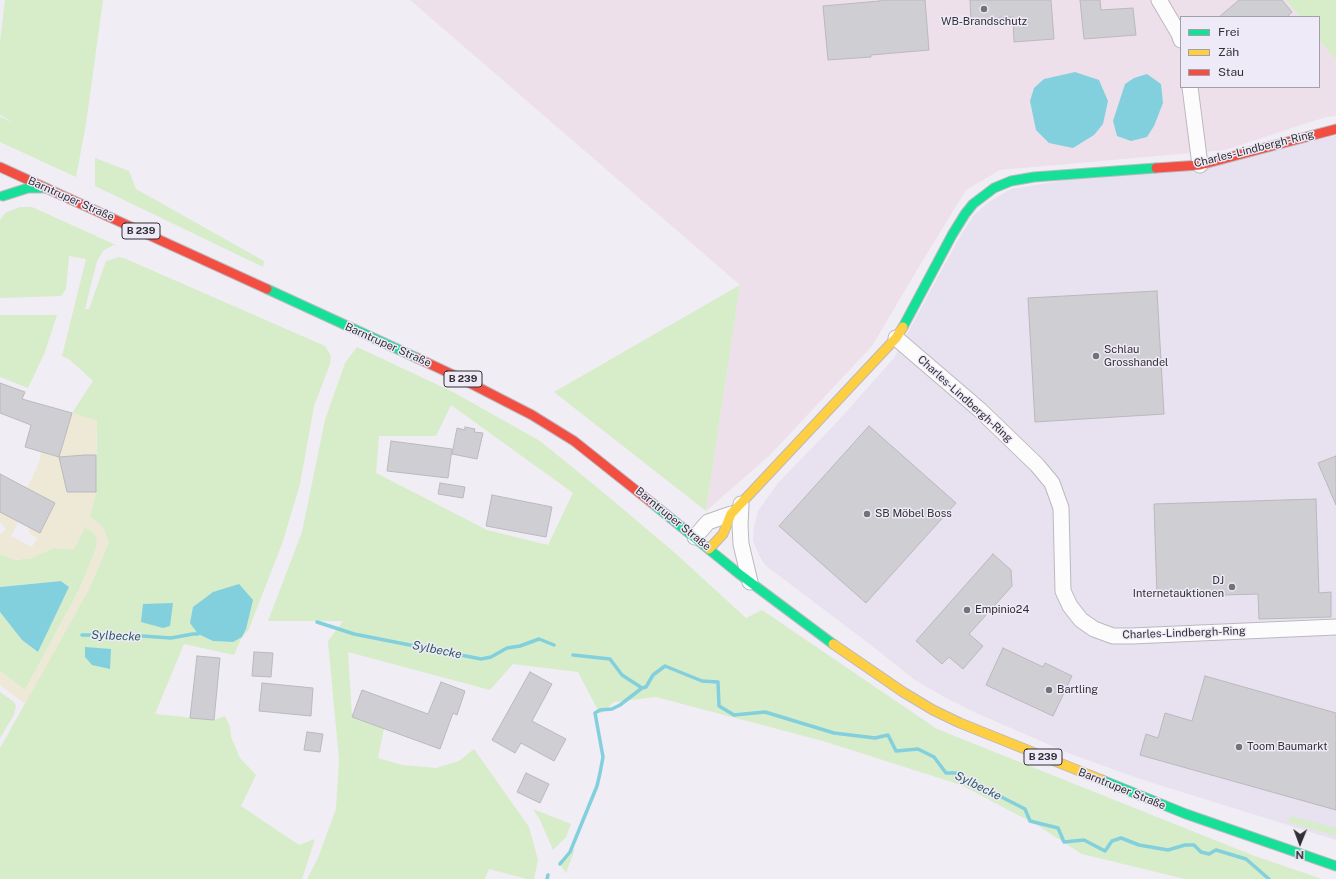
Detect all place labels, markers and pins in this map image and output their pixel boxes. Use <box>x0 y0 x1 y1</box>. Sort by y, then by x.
marker: WB-Brandschutz <box>979 4 989 14</box>
place label: WB-Brandschutz <box>941 15 1027 29</box>
place label: Schlau Grosshandel <box>1104 343 1168 369</box>
marker: Schlau Grosshandel <box>1091 351 1101 361</box>
place label: SB Möbel Boss <box>875 507 952 521</box>
marker: SB Möbel Boss <box>862 509 872 519</box>
place label: DJ Internetauktionen <box>1133 574 1224 600</box>
marker: DJ Internetauktionen <box>1227 582 1237 592</box>
place label: Empinio24 <box>975 603 1029 617</box>
marker: Empinio24 <box>962 605 972 615</box>
place label: Bartling <box>1057 683 1098 697</box>
marker: Bartling <box>1044 685 1054 695</box>
place label: Toom Baumarkt <box>1247 740 1327 754</box>
marker: Toom Baumarkt <box>1234 742 1244 752</box>

